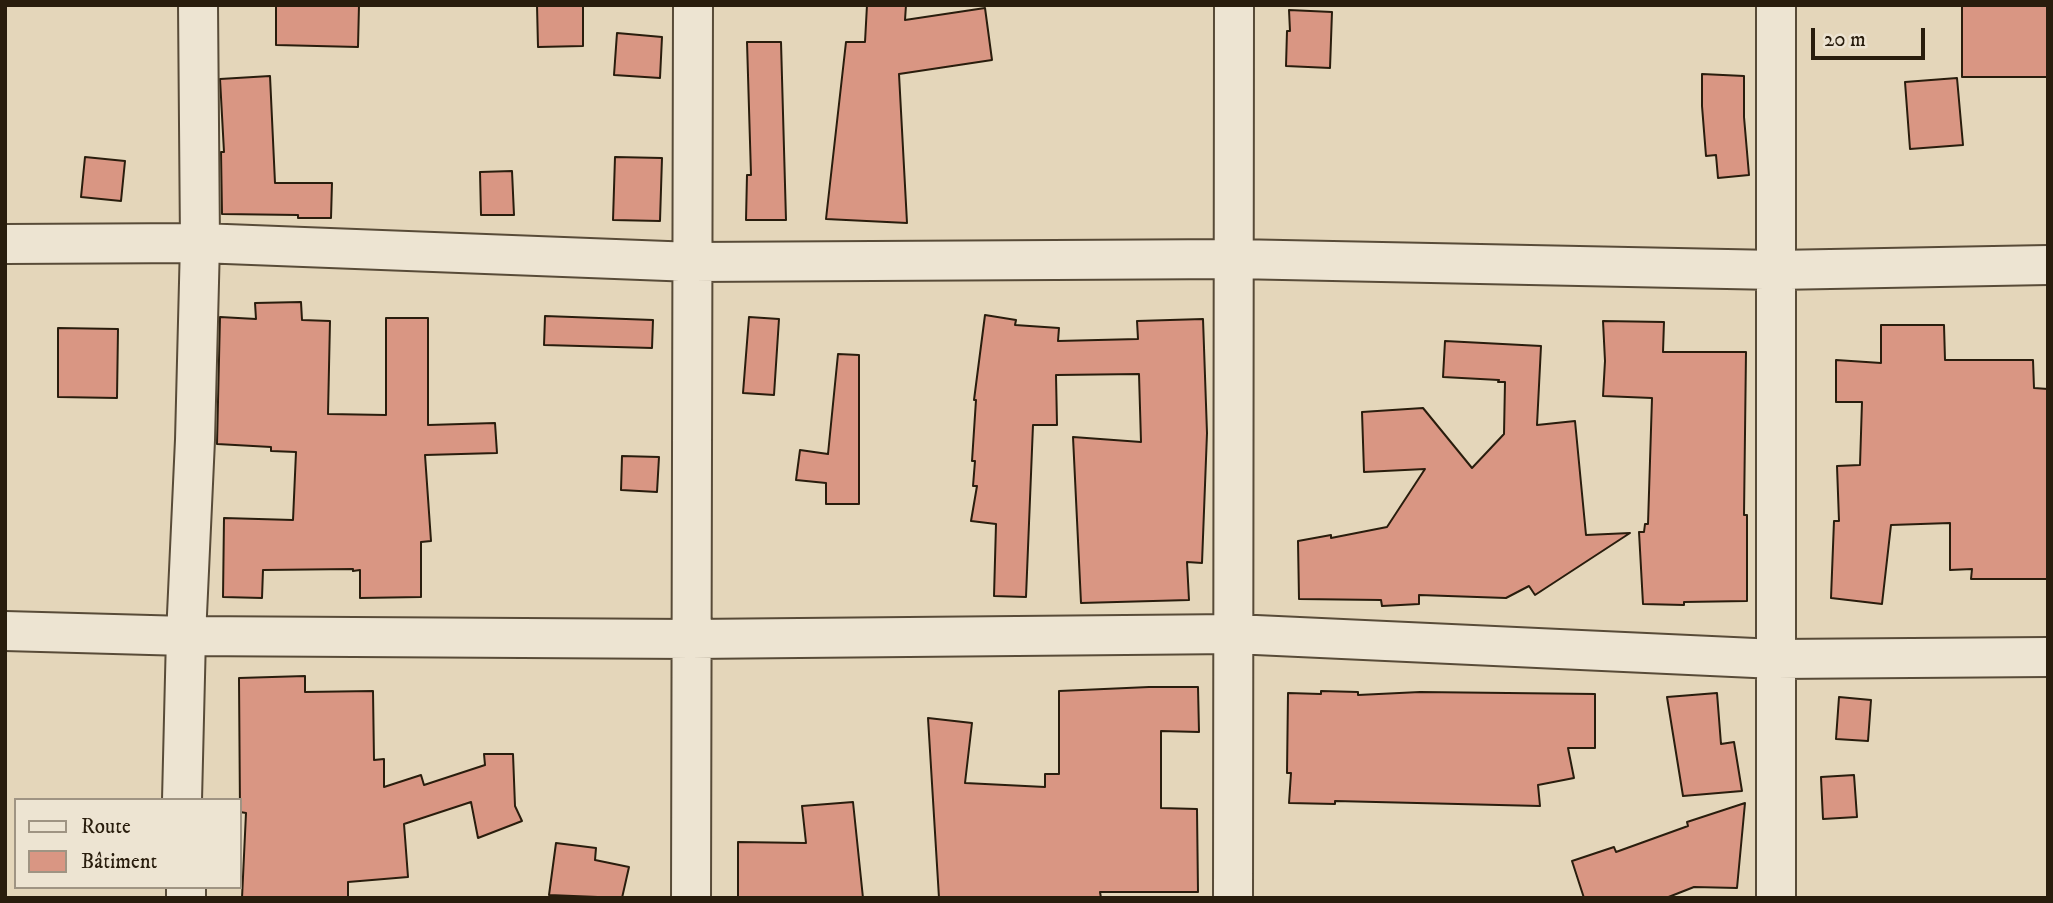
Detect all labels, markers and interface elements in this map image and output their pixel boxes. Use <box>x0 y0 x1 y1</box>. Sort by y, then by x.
scale bar <box>1815 14 1929 58</box>
text: 20 m <box>1824 27 1866 53</box>
legend <box>14 798 242 889</box>
text: Route <box>81 814 131 840</box>
text: Bâtiment <box>81 849 157 875</box>

